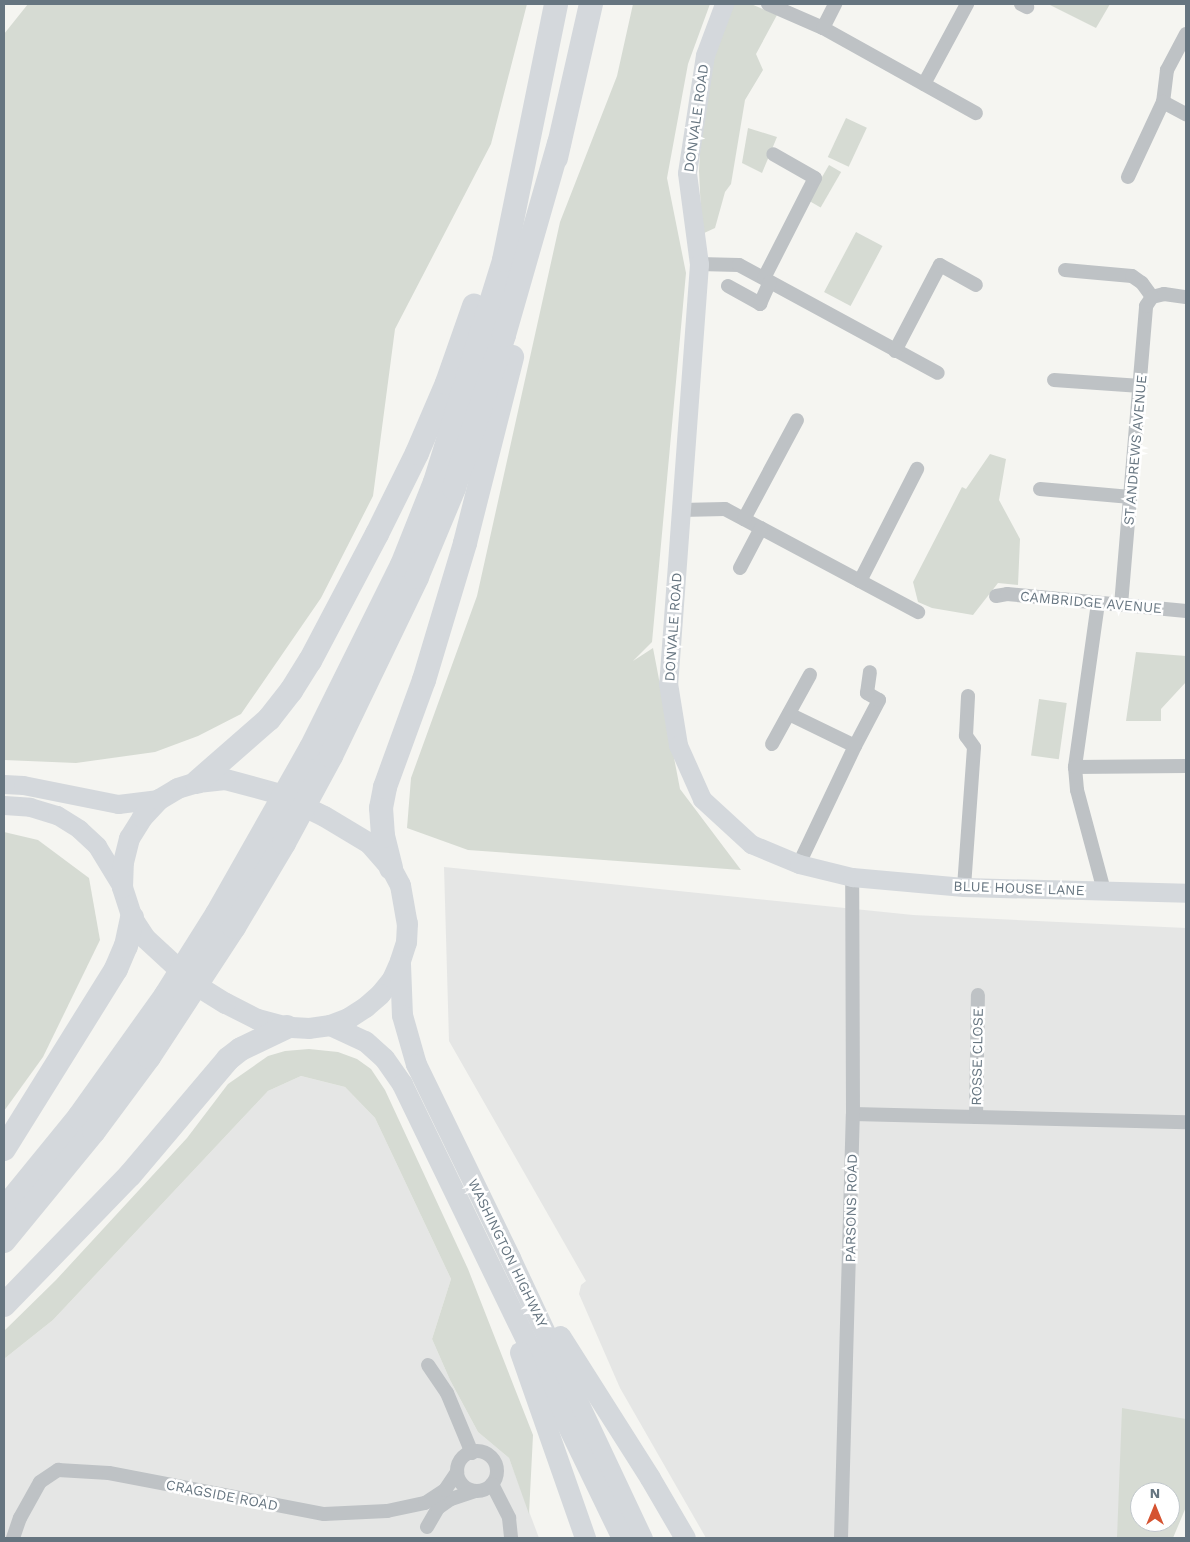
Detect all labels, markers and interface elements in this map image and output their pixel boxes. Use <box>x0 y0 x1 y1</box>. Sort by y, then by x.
street label: DONVALE ROAD <box>680 63 712 173</box>
street label: ST ANDREWS AVENUE <box>1120 373 1150 527</box>
street label: DONVALE ROAD <box>661 572 685 682</box>
street label: CAMBRIDGE AVENUE <box>1019 587 1163 617</box>
street label: BLUE HOUSE LANE <box>953 877 1085 899</box>
street label: ROSSE CLOSE <box>968 1008 986 1106</box>
street label: PARSONS ROAD <box>842 1154 860 1262</box>
street label: WASHINGTON HIGHWAY <box>465 1176 551 1330</box>
street label: CRAGSIDE ROAD <box>165 1476 279 1514</box>
north arrow <box>1130 1482 1180 1532</box>
text: N <box>1150 1485 1160 1501</box>

